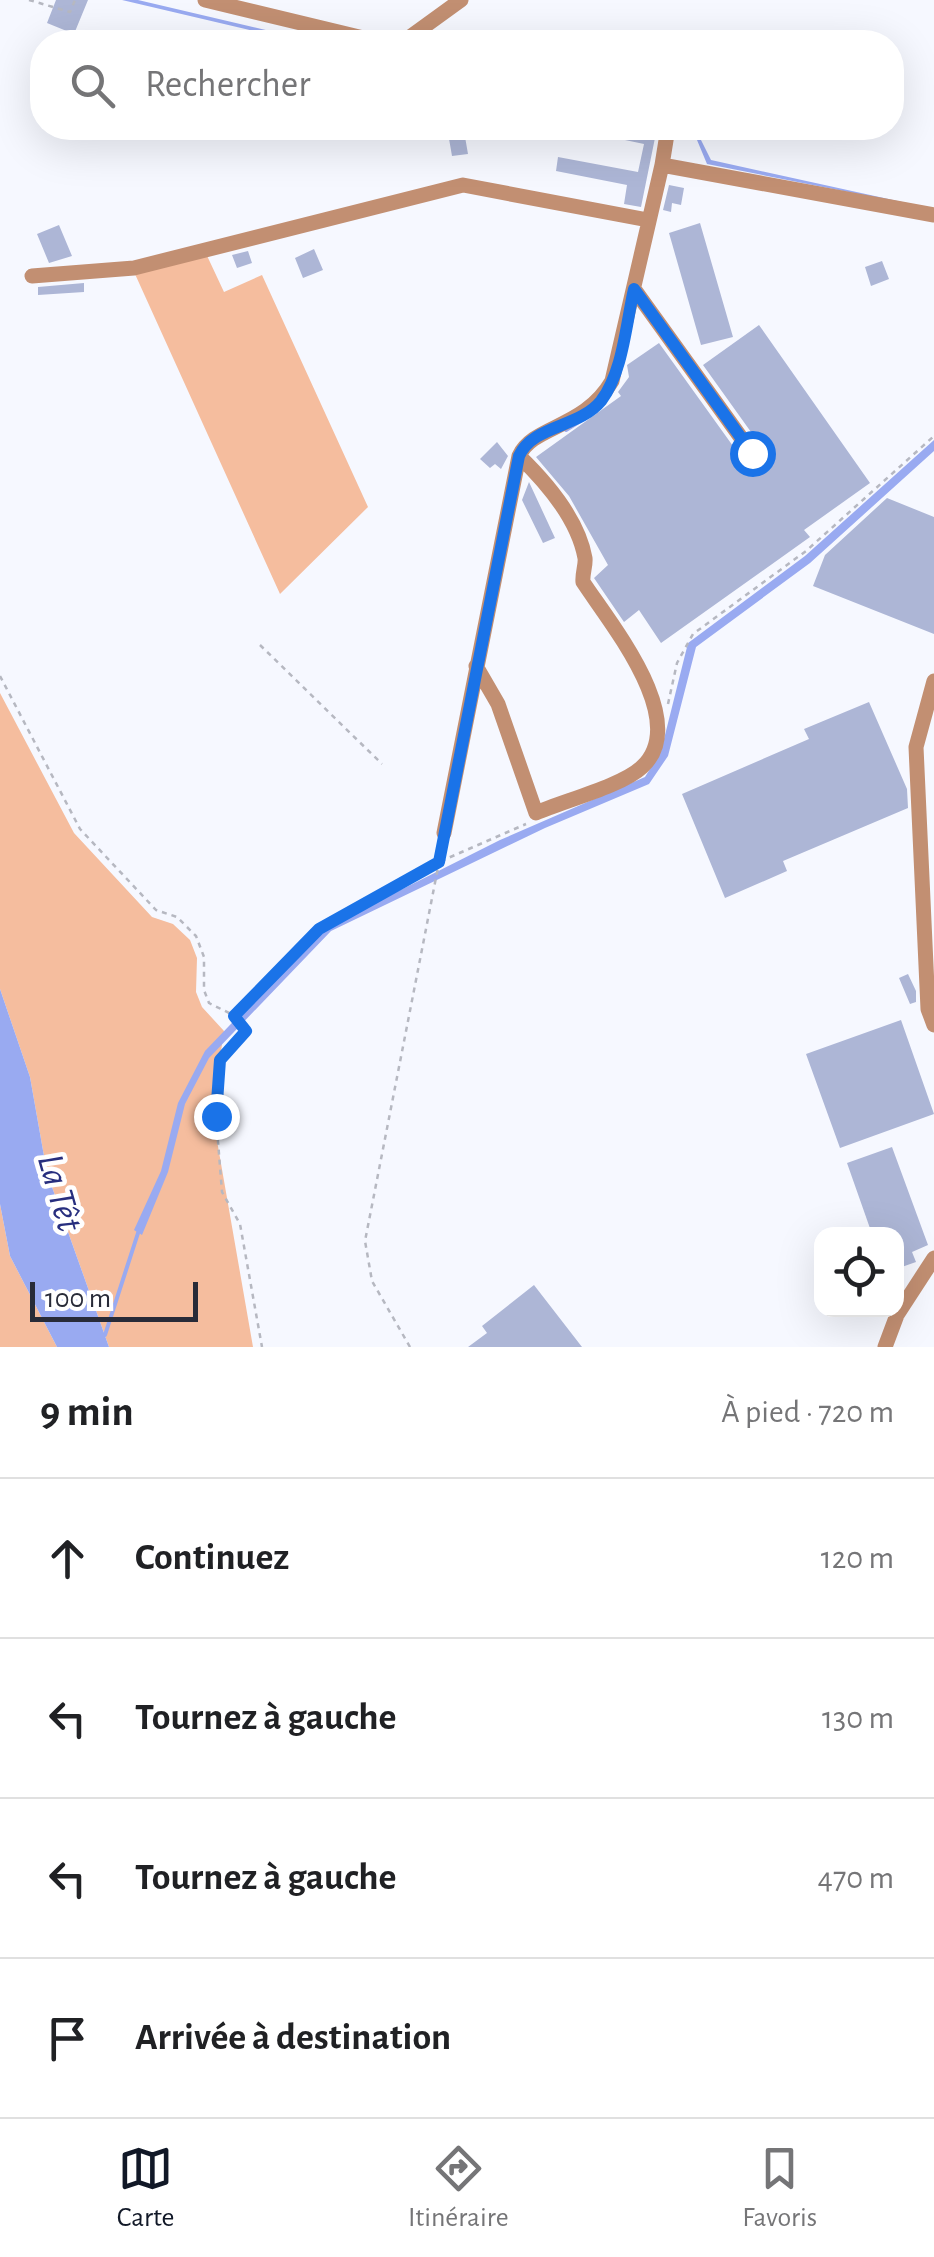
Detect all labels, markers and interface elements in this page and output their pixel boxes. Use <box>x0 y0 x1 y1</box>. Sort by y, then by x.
search box <box>30 30 904 140</box>
icon: search <box>65 58 120 113</box>
text: Rechercher <box>145 66 311 104</box>
route start <box>730 431 776 477</box>
route end <box>194 1094 240 1140</box>
water label: La Têt <box>30 1150 88 1237</box>
map controls <box>814 1227 904 1317</box>
button: locate <box>814 1227 904 1317</box>
scale bar <box>30 1277 198 1322</box>
text: 100 m <box>45 1285 111 1313</box>
text: 9 min <box>40 1391 134 1433</box>
text: À pied · 720 m <box>721 1396 894 1428</box>
icon: ahead <box>40 1531 95 1586</box>
text: Continuez <box>135 1539 289 1577</box>
text: 120 m <box>821 1542 894 1574</box>
icon: left <box>40 1691 95 1746</box>
text: Tournez à gauche <box>135 1699 397 1737</box>
text: 130 m <box>822 1702 894 1734</box>
icon: left <box>40 1851 95 1906</box>
text: Tournez à gauche <box>135 1859 397 1897</box>
text: 470 m <box>817 1862 894 1894</box>
icon: arrive <box>40 2011 95 2066</box>
text: Arrivée à destination <box>135 2019 451 2057</box>
tab: Carte <box>117 2141 174 2235</box>
tab: Itinéraire <box>408 2141 509 2235</box>
tab: Favoris <box>742 2141 817 2235</box>

